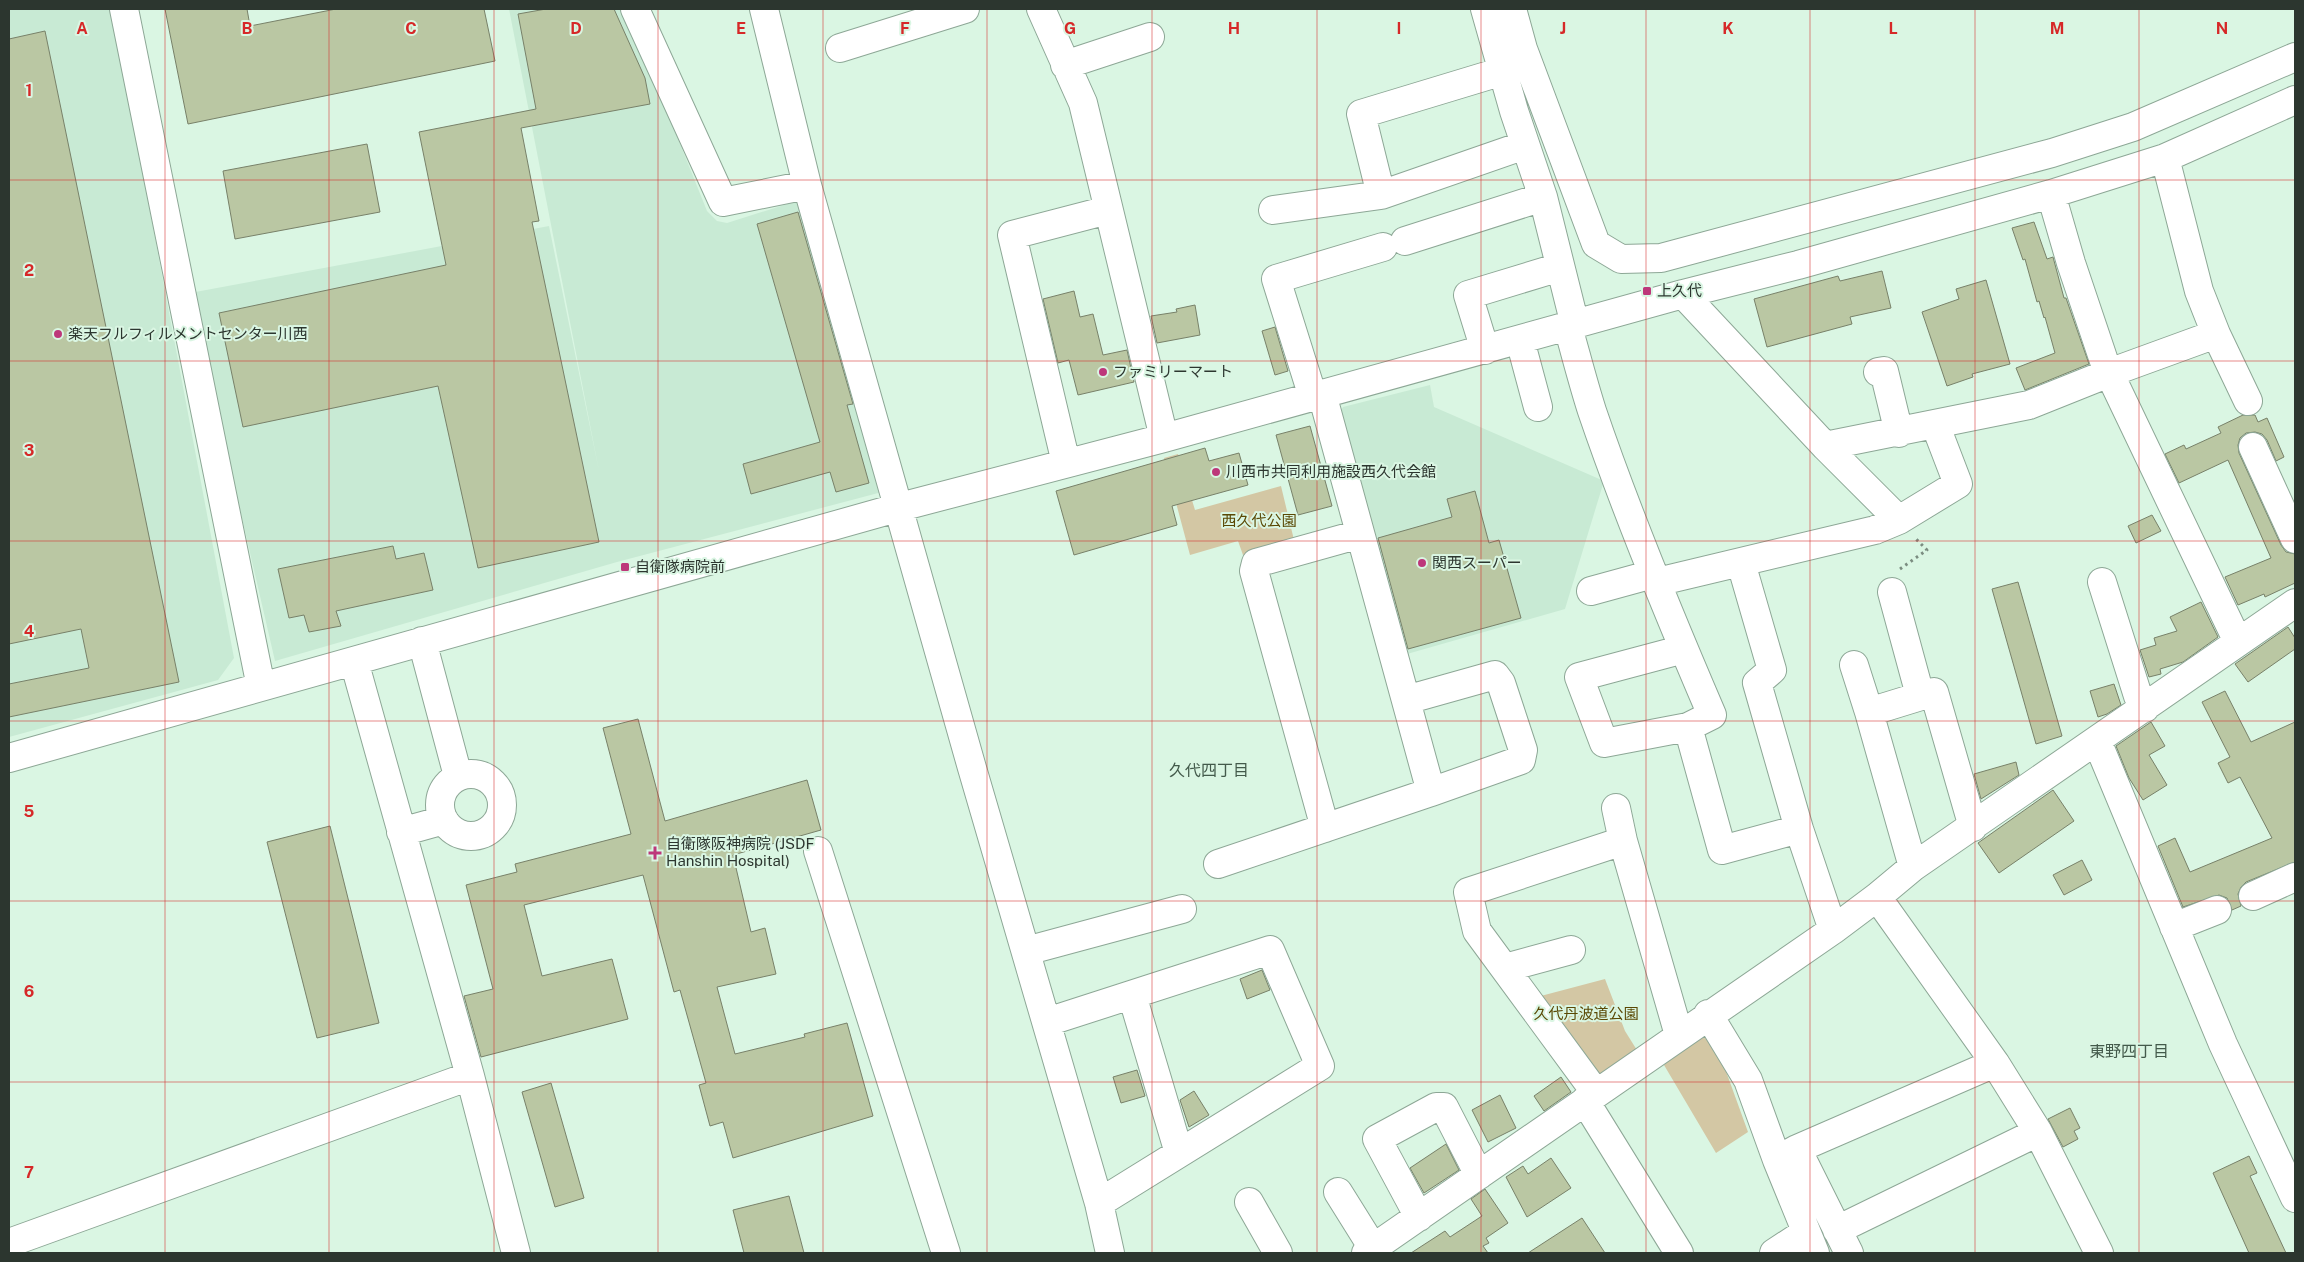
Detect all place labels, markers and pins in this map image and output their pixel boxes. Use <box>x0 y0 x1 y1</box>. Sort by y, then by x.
place label: 上久代 <box>1657 282 1702 299</box>
marker: 上久代 <box>1641 285 1653 297</box>
place label: 楽天フルフィルメントセンター川西 <box>68 325 308 342</box>
marker: 楽天フルフィルメントセンター川西 <box>52 328 64 340</box>
place label: ファミリーマート <box>1113 363 1233 380</box>
marker: ファミリーマート <box>1097 366 1109 378</box>
place label: 川西市共同利用施設西久代会館 <box>1226 463 1436 480</box>
marker: 川西市共同利用施設西久代会館 <box>1210 466 1222 478</box>
place label: 関西スーパー <box>1432 554 1522 571</box>
marker: 関西スーパー <box>1416 557 1428 569</box>
place label: 自衛隊病院前 <box>635 558 725 575</box>
marker: 自衛隊病院前 <box>619 561 631 573</box>
place label: 自衛隊阪神病院 (JSDF Hanshin Hospital) <box>666 835 814 869</box>
marker: 自衛隊阪神病院 (JSDF Hanshin Hospital) <box>648 846 662 860</box>

